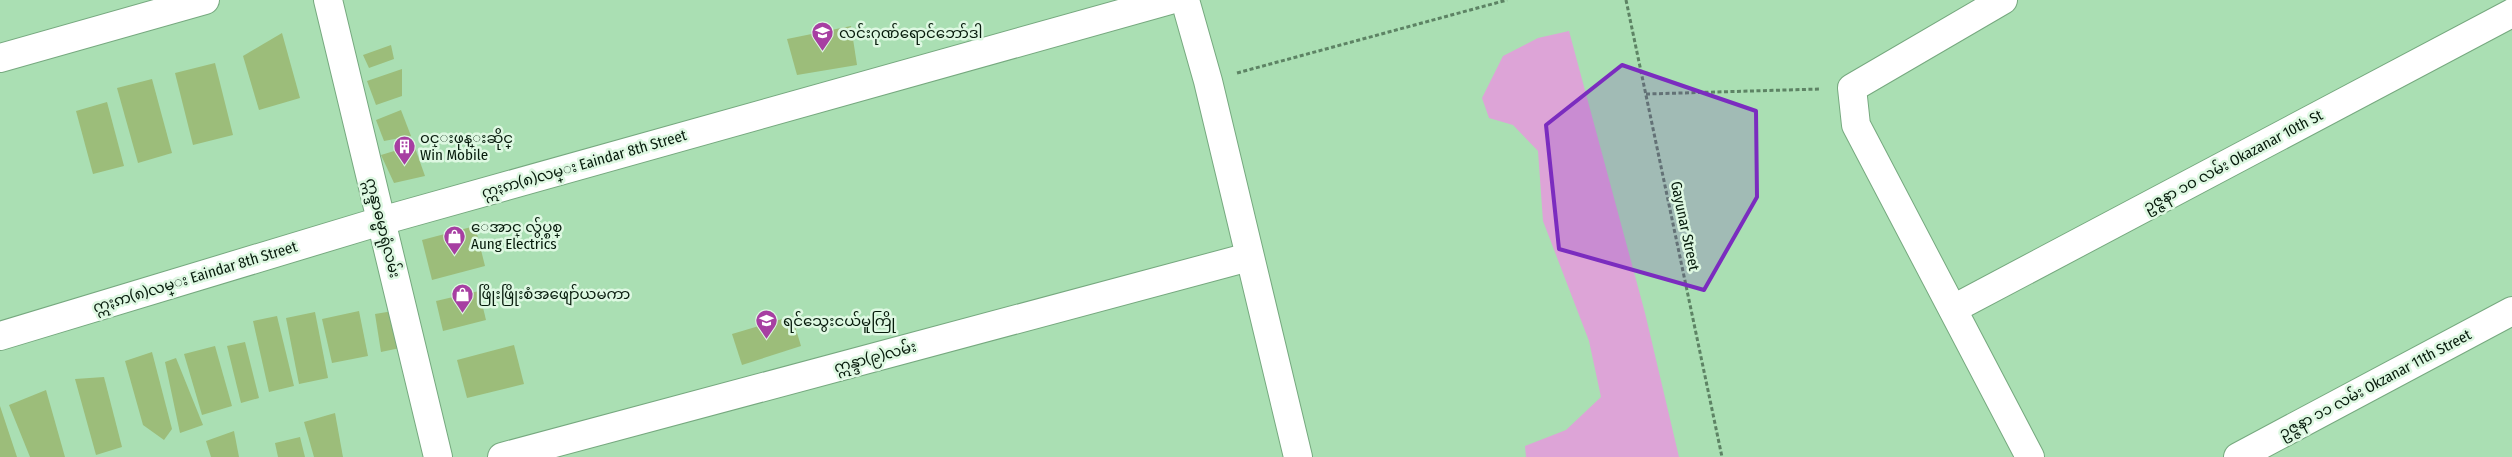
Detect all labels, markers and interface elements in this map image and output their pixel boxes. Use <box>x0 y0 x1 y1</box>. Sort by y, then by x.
school or university icon: လင်းဂုဏ်ရောင်ဘော်ဒါ <box>811 21 835 52</box>
place label: လင်းဂုဏ်ရောင်ဘော်ဒါ <box>839 23 982 45</box>
street label: ဥဇ္ဇနာ ၁၀ လမ်း Okazanar 10th St <box>2140 105 2327 219</box>
street label: ဣႏၵာ(၈)လမ္း Eaindar 8th Street <box>479 126 690 205</box>
place label: ၀င္းဖုန္းဆိုင္ Win Mobile <box>420 128 513 164</box>
building icon: ၀င္းဖုန္းဆိုင္ Win Mobile <box>392 135 416 166</box>
street label: ဣန္ဒာဓမ္မာရုံလမ်း <box>359 176 405 281</box>
street label: Gayunar Street <box>1667 180 1703 273</box>
place label: ေအာင္ လ်ွပ္စစ္ Aung Electrics <box>471 217 562 253</box>
shop icon: ေအာင္ လ်ွပ္စစ္ Aung Electrics <box>443 224 467 255</box>
street label: ဣႏၵာ(၈)လမ္း Eaindar 8th Street <box>91 237 300 320</box>
shop icon: ဖြိုးဖြိုးစံအဖျော်ယမကာ <box>450 282 474 313</box>
place label: ဖြိုးဖြိုးစံအဖျော်ယမကာ <box>478 284 630 306</box>
school or university icon: ရင်သွေးငယ်မူကြို <box>755 309 779 340</box>
place label: ရင်သွေးငယ်မူကြို <box>783 311 897 333</box>
street label: ဥဇ္ဇနာ ၁၁ လမ်း Okzanar 11th Street <box>2275 325 2476 445</box>
street label: ဣန္ဒာ(၉)လမ်း <box>832 336 919 380</box>

